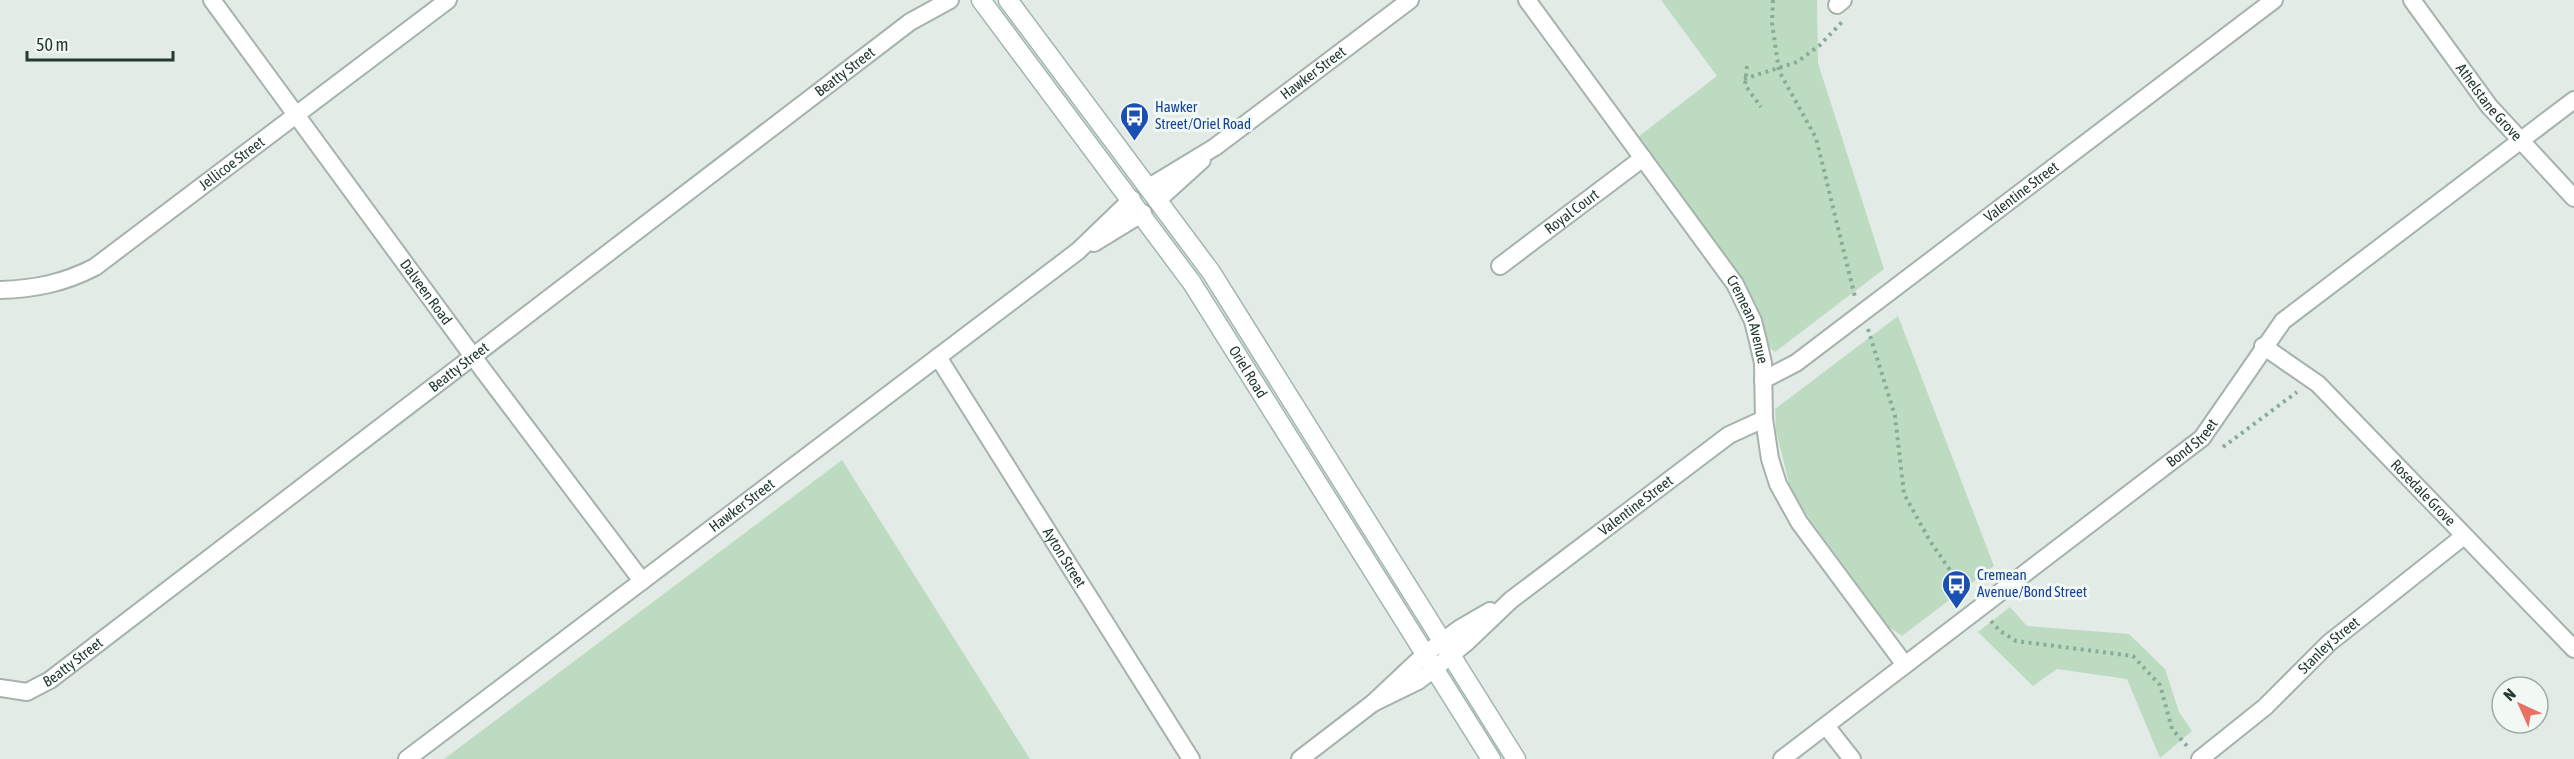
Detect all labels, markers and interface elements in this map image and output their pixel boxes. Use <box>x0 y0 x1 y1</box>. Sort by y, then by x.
scale bar <box>27 24 172 62</box>
text: 50 m <box>36 34 68 55</box>
street label: Beatty Street <box>811 43 878 100</box>
street label: Hawker Street <box>1277 43 1349 103</box>
street label: Athelstane Grove <box>2453 60 2526 144</box>
place label: Hawker Street/Oriel Road <box>1155 98 1251 132</box>
bus stop icon: Hawker Street/Oriel Road <box>1118 100 1150 142</box>
street label: Jellicoe Street <box>195 133 267 193</box>
street label: Valentine Street <box>1981 158 2061 225</box>
street label: Royal Court <box>1541 186 1602 237</box>
street label: Dalveen Road <box>397 256 456 328</box>
street label: Cremean Avenue <box>1723 272 1772 365</box>
street label: Beatty Street <box>425 339 492 395</box>
street label: Oriel Road <box>1226 342 1271 401</box>
street label: Bond Street <box>2163 415 2221 470</box>
street label: Rosedale Grove <box>2388 456 2459 529</box>
street label: Valentine Street <box>1595 472 1676 539</box>
street label: Hawker Street <box>706 475 777 535</box>
street label: Ayton Street <box>1040 524 1090 590</box>
place label: Cremean Avenue/Bond Street <box>1977 566 2087 600</box>
bus stop icon: Cremean Avenue/Bond Street <box>1940 568 1972 610</box>
street label: Stanley Street <box>2294 613 2363 677</box>
street label: Beatty Street <box>40 634 106 690</box>
north arrow <box>2490 675 2550 735</box>
text: N <box>2500 685 2519 704</box>

